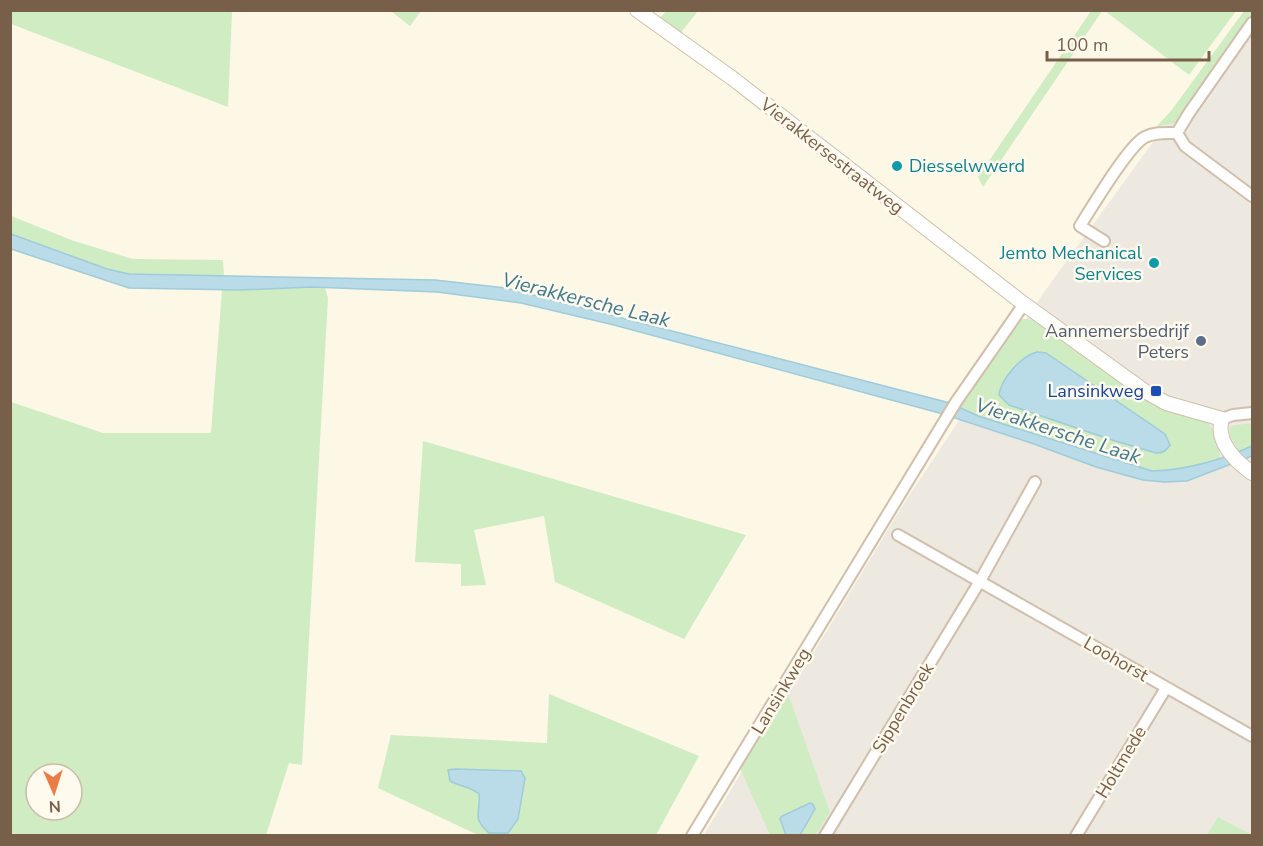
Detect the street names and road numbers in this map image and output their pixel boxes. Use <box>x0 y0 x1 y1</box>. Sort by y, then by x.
street label: Vierakkersestraatweg <box>755 92 909 220</box>
street label: Loohorst <box>1079 631 1153 688</box>
street label: Lansinkweg <box>746 643 816 739</box>
street label: Sippenbroek <box>867 657 940 758</box>
street label: Holtmede <box>1090 721 1152 803</box>

